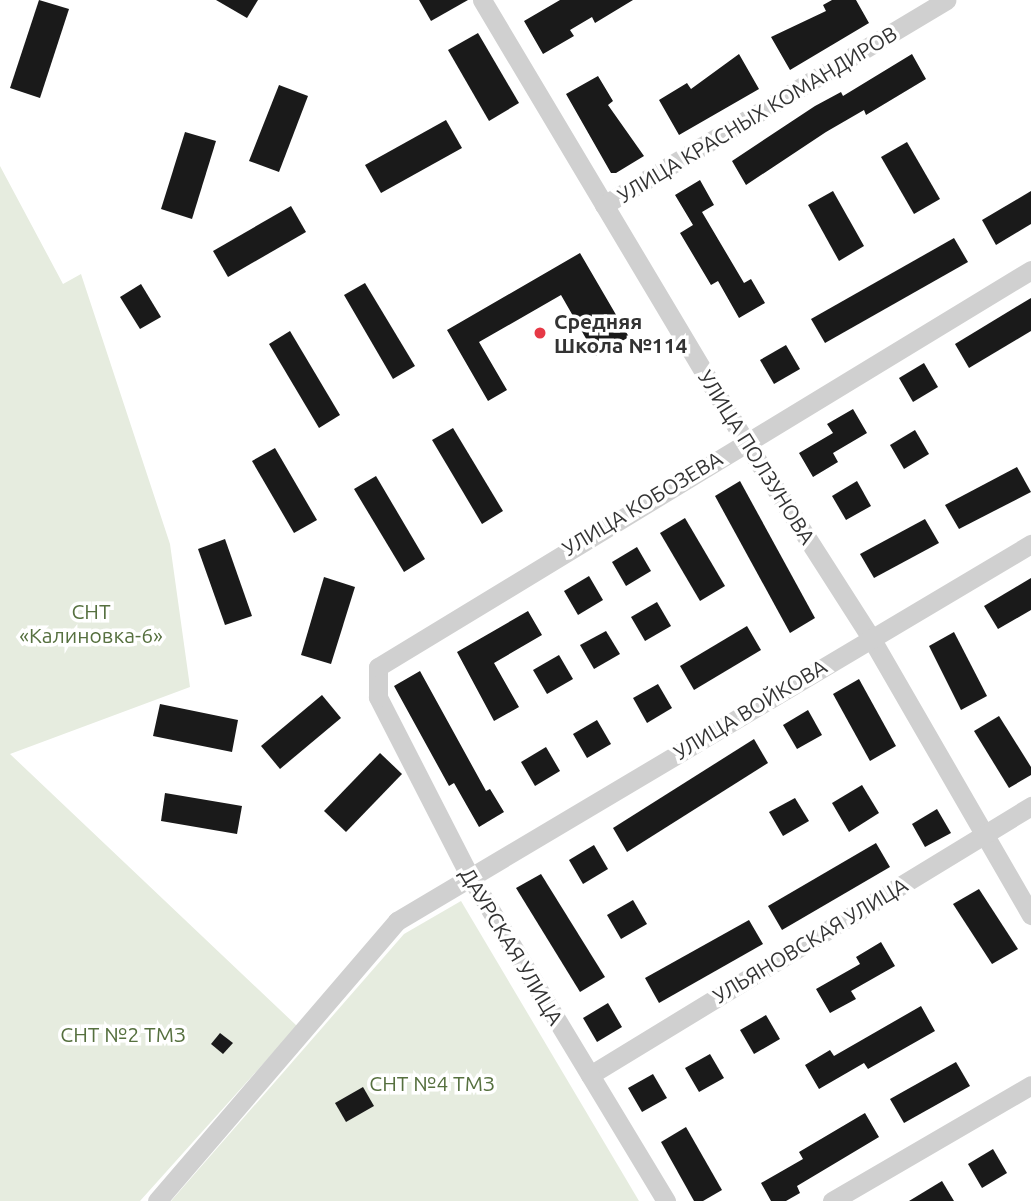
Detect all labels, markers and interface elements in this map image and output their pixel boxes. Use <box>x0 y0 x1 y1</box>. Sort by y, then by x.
street label: УЛИЦА КРАСНЫХ КОМАНДИРОВ <box>613 20 901 208</box>
place label: Средняя Школа №114 <box>554 308 687 358</box>
marker: Средняя Школа №114 <box>532 325 548 341</box>
street label: УЛИЦА ПОЛЗУНОВА <box>693 365 821 549</box>
street label: УЛИЦА КОБОЗЕВА <box>558 445 726 561</box>
park label: СНТ «Калиновка-6» <box>19 598 163 648</box>
street label: УЛИЦА ВОЙКОВА <box>669 653 831 765</box>
street label: ДАУРСКАЯ УЛИЦА <box>455 863 569 1029</box>
street label: УЛЬЯНОВСКАЯ УЛИЦА <box>708 872 912 1008</box>
park label: СНТ №2 ТМЗ <box>60 1021 186 1047</box>
park label: СНТ №4 ТМЗ <box>369 1070 495 1096</box>

